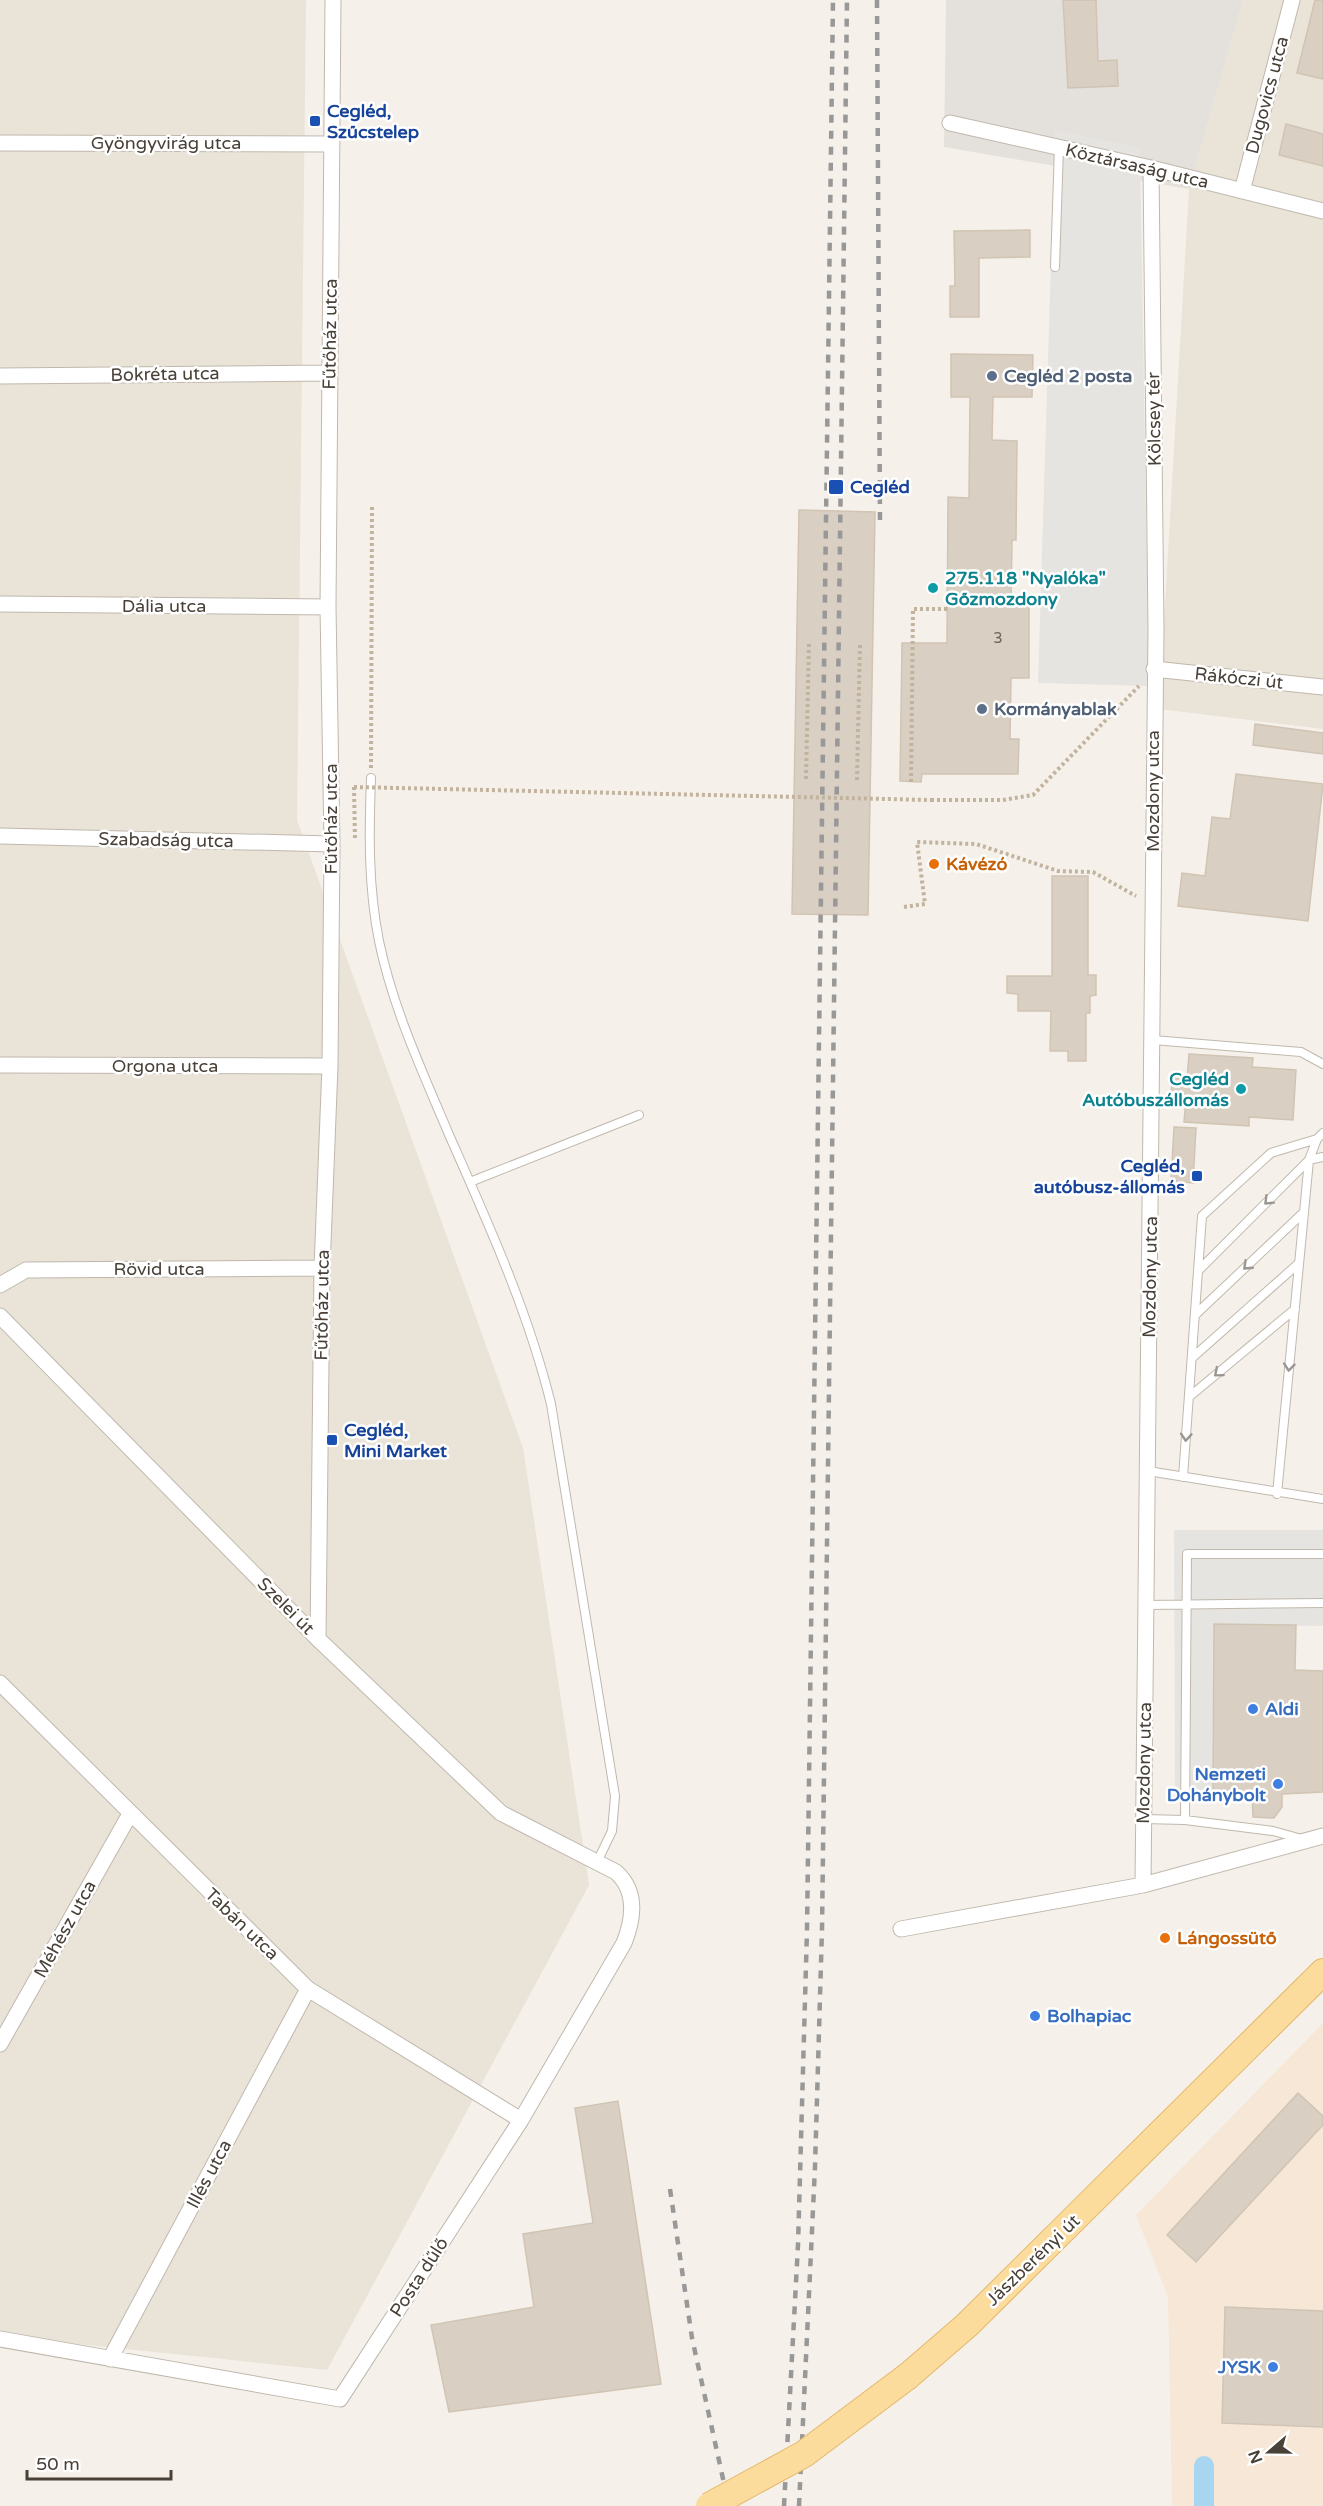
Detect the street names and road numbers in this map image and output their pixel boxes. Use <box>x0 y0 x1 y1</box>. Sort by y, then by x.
street label: Dugovics utca <box>1241 34 1293 156</box>
street label: Gyöngyvirág utca <box>91 132 241 154</box>
street label: Köztársaság utca <box>1063 139 1211 193</box>
street label: Fűtőház utca <box>318 278 342 390</box>
street label: Bokréta utca <box>110 362 220 386</box>
street label: Kölcsey tér <box>1142 372 1166 466</box>
street label: Dália utca <box>122 595 206 617</box>
street label: Rákóczi út <box>1194 662 1285 694</box>
street label: Mozdony utca <box>1142 730 1164 852</box>
street label: Fűtőház utca <box>320 763 342 875</box>
street label: Szabadság utca <box>98 828 234 852</box>
street label: Orgona utca <box>112 1055 218 1077</box>
street label: Mozdony utca <box>1138 1216 1162 1338</box>
street label: Fűtőház utca <box>310 1249 334 1361</box>
street label: Rövid utca <box>113 1258 205 1280</box>
street label: Szelei út <box>253 1573 319 1639</box>
street label: Mozdony utca <box>1132 1702 1156 1824</box>
street label: Méhész utca <box>29 1876 101 1982</box>
street label: Tabán utca <box>200 1883 284 1965</box>
street label: Illés utca <box>182 2136 236 2212</box>
street label: Jászberényi út <box>982 2210 1085 2310</box>
street label: Posta dűlő <box>385 2233 453 2321</box>

